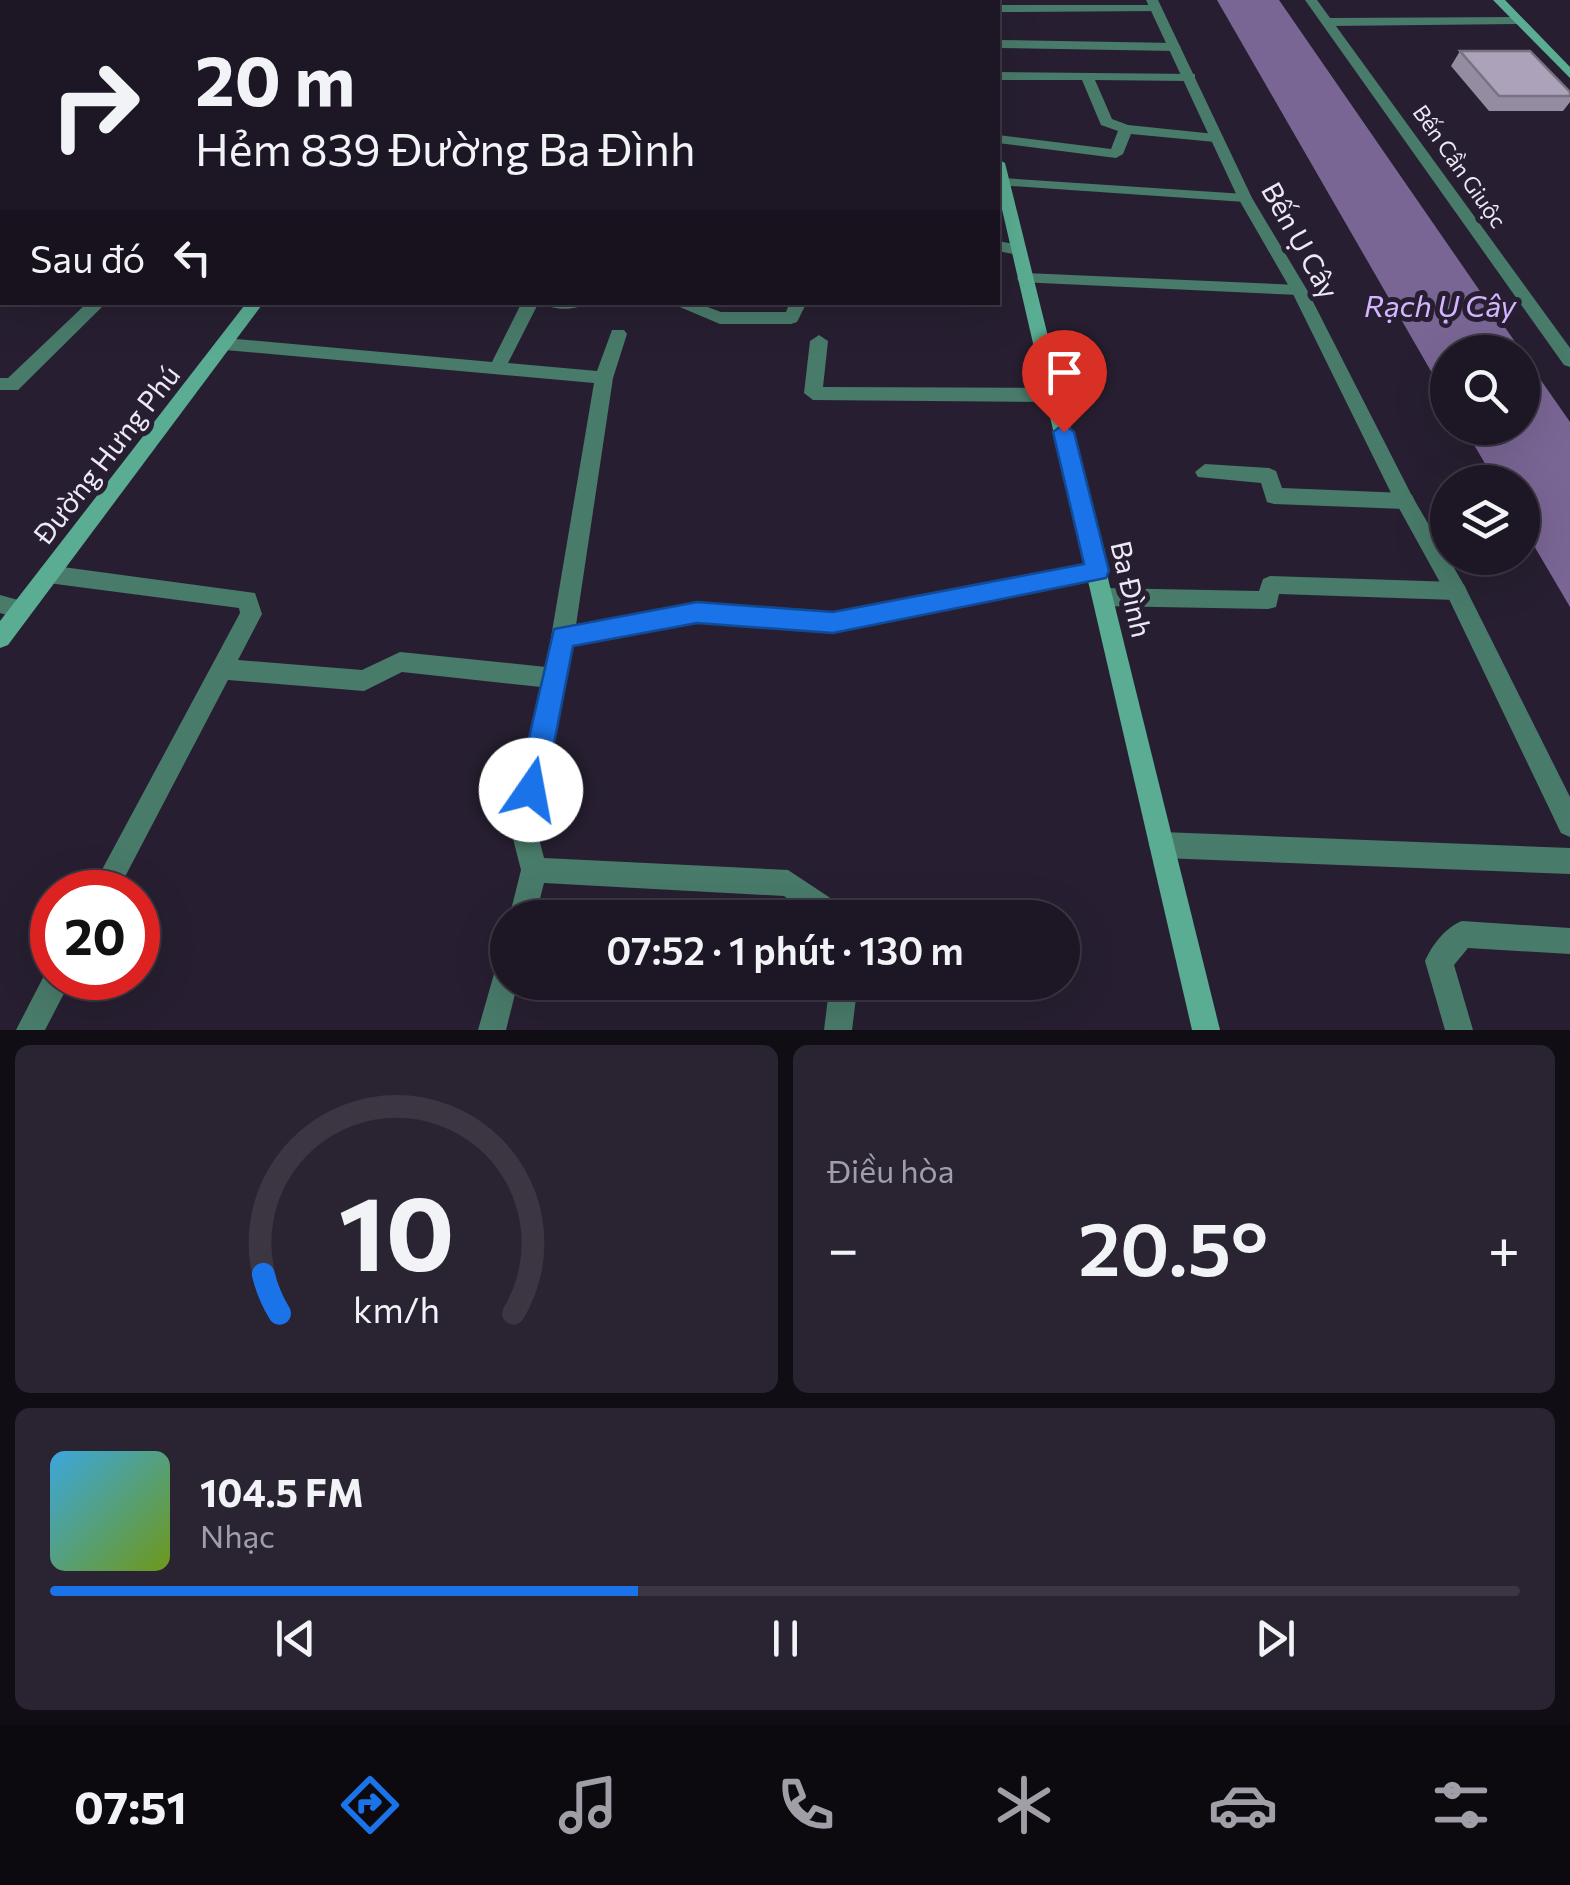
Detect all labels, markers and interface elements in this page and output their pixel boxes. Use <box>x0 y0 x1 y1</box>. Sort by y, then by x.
text: 20 m <box>195 35 355 120</box>
icon: right <box>30 40 160 170</box>
street label: Bến Cần Giuộc <box>1408 99 1512 233</box>
text: Hẻm 839 Đường Ba Đình <box>195 120 696 175</box>
street label: Bến Ụ Cây <box>1255 176 1347 304</box>
icon: left <box>165 230 220 285</box>
text: Sau đó <box>30 234 145 281</box>
water label: Rạch Ụ Cây <box>1364 286 1517 323</box>
pin <box>1022 330 1107 433</box>
map controls <box>1430 335 1540 575</box>
button: search <box>1430 335 1540 445</box>
icon: arrive <box>1037 345 1092 400</box>
street label: Đường Hưng Phú <box>25 358 186 551</box>
button: layers <box>1430 465 1540 575</box>
street label: Ba Đình <box>1104 537 1160 641</box>
position arrow <box>479 738 583 842</box>
speed limit sign: 20 <box>30 870 160 1000</box>
text: 07:52 · 1 phút · 130 m <box>606 926 964 973</box>
text: Điều hòa <box>828 1150 954 1190</box>
text: 10 <box>338 1165 454 1292</box>
text: 20.5° <box>1078 1200 1268 1291</box>
text: − <box>828 1213 859 1280</box>
text: + <box>1488 1213 1520 1280</box>
text: km/h <box>353 1287 440 1330</box>
text: 104.5 FM <box>200 1468 364 1515</box>
text: Nhạc <box>200 1515 275 1555</box>
icon: previous <box>268 1611 323 1666</box>
icon: pause <box>758 1611 813 1666</box>
icon: next <box>1248 1611 1303 1666</box>
icon: directions <box>335 1770 405 1840</box>
icon: music <box>553 1770 623 1840</box>
icon: phone <box>771 1770 841 1840</box>
icon: climate <box>989 1770 1059 1840</box>
icon: car <box>1208 1770 1278 1840</box>
icon: filters <box>1426 1770 1496 1840</box>
text: 07:51 <box>74 1778 187 1833</box>

